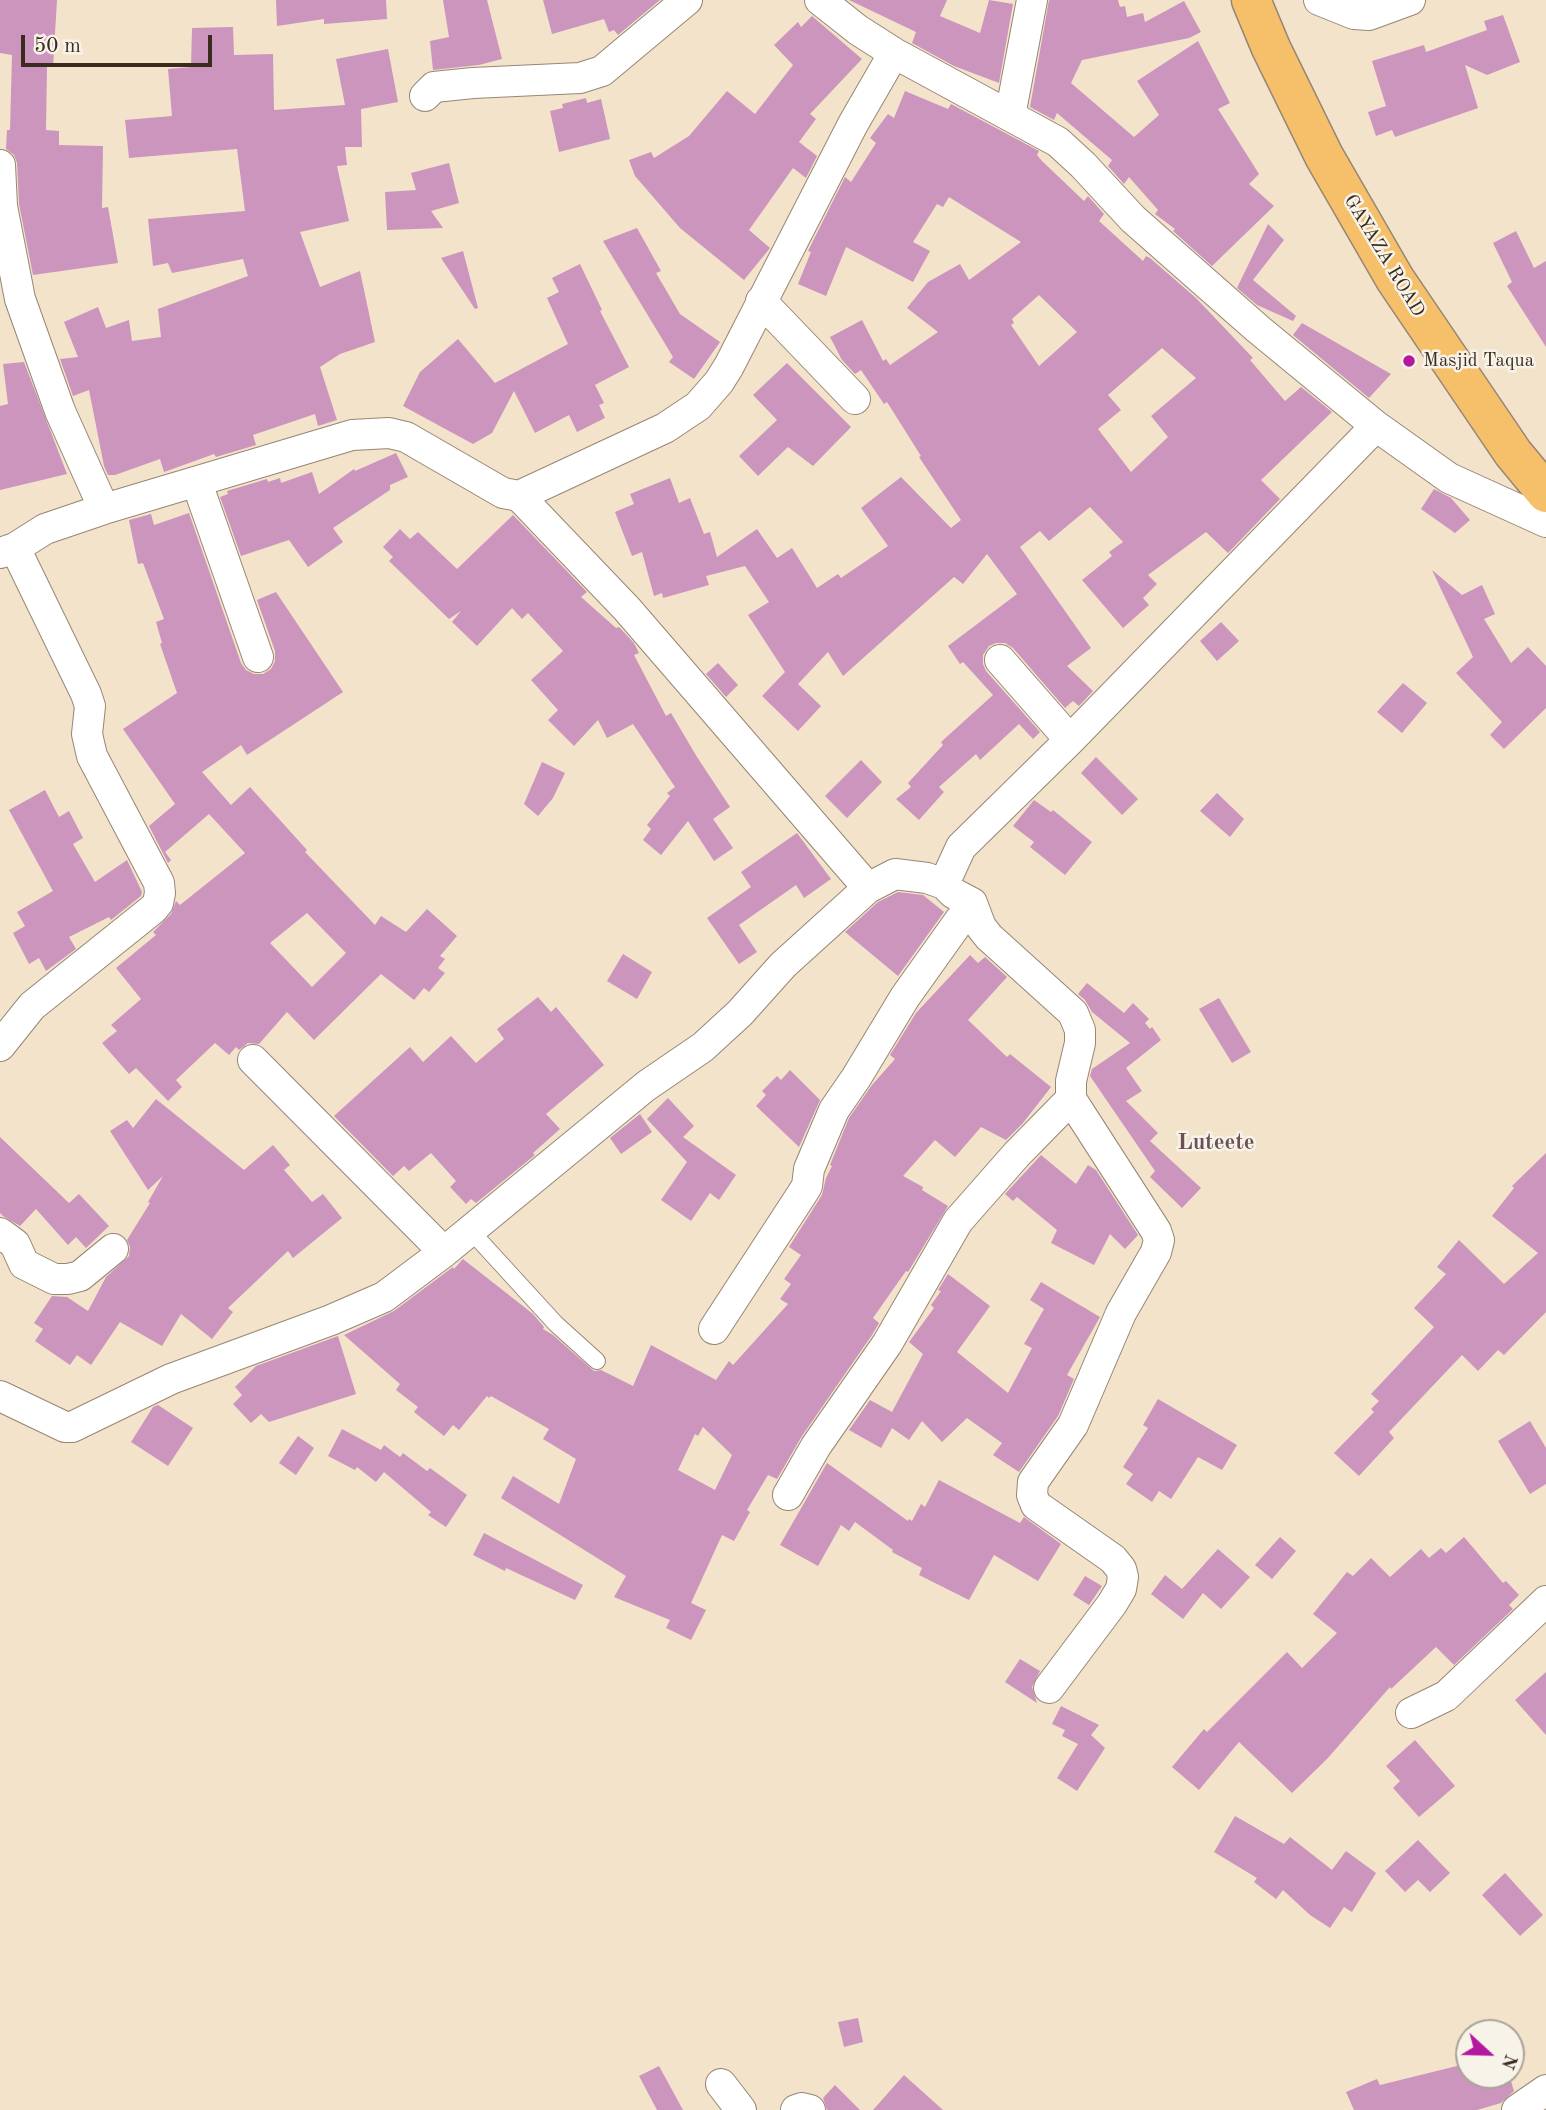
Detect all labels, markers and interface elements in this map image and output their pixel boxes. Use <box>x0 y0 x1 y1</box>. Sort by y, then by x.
scale bar <box>24 21 215 65</box>
text: 50 m <box>34 36 81 57</box>
street label: GAYAZA ROAD <box>1338 191 1430 321</box>
place label: Masjid Taqua <box>1423 350 1534 372</box>
marker: Masjid Taqua <box>1401 353 1417 369</box>
district label: Luteete <box>1177 1129 1255 1157</box>
north arrow <box>1455 2019 1525 2089</box>
text: N <box>1497 2051 1520 2072</box>

